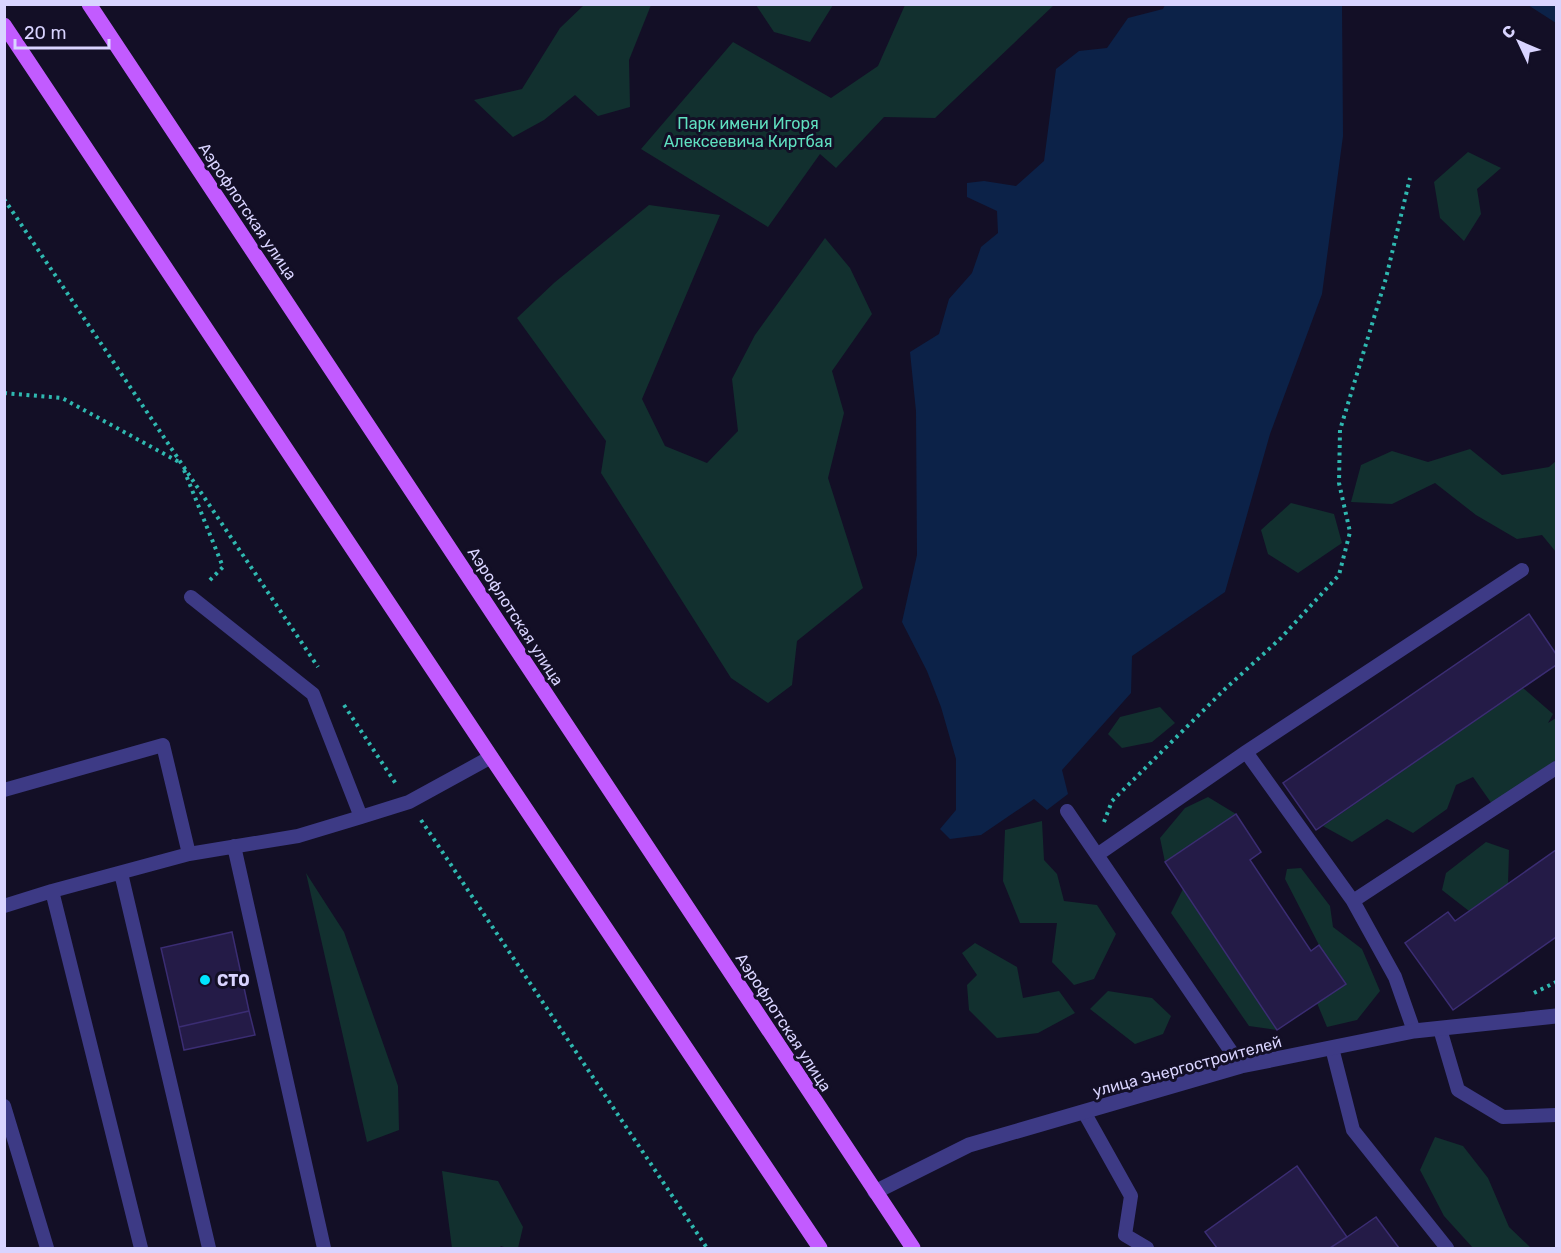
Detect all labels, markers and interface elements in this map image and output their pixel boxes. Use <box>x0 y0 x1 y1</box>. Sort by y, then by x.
scale bar <box>15 12 110 50</box>
north arrow <box>1489 12 1549 72</box>
text: С <box>1498 21 1519 43</box>
text: 20 m <box>24 22 66 44</box>
park label: Парк имени Игоря Алексеевича Киртбая <box>664 114 832 151</box>
street label: Аэрофлотская улица <box>195 139 301 283</box>
street label: Аэрофлотская улица <box>464 544 567 689</box>
street label: Аэрофлотская улица <box>732 950 835 1095</box>
place label: СТО <box>217 971 250 990</box>
marker: СТО <box>198 973 212 987</box>
street label: улица Энергостроителей <box>1091 1032 1284 1101</box>

